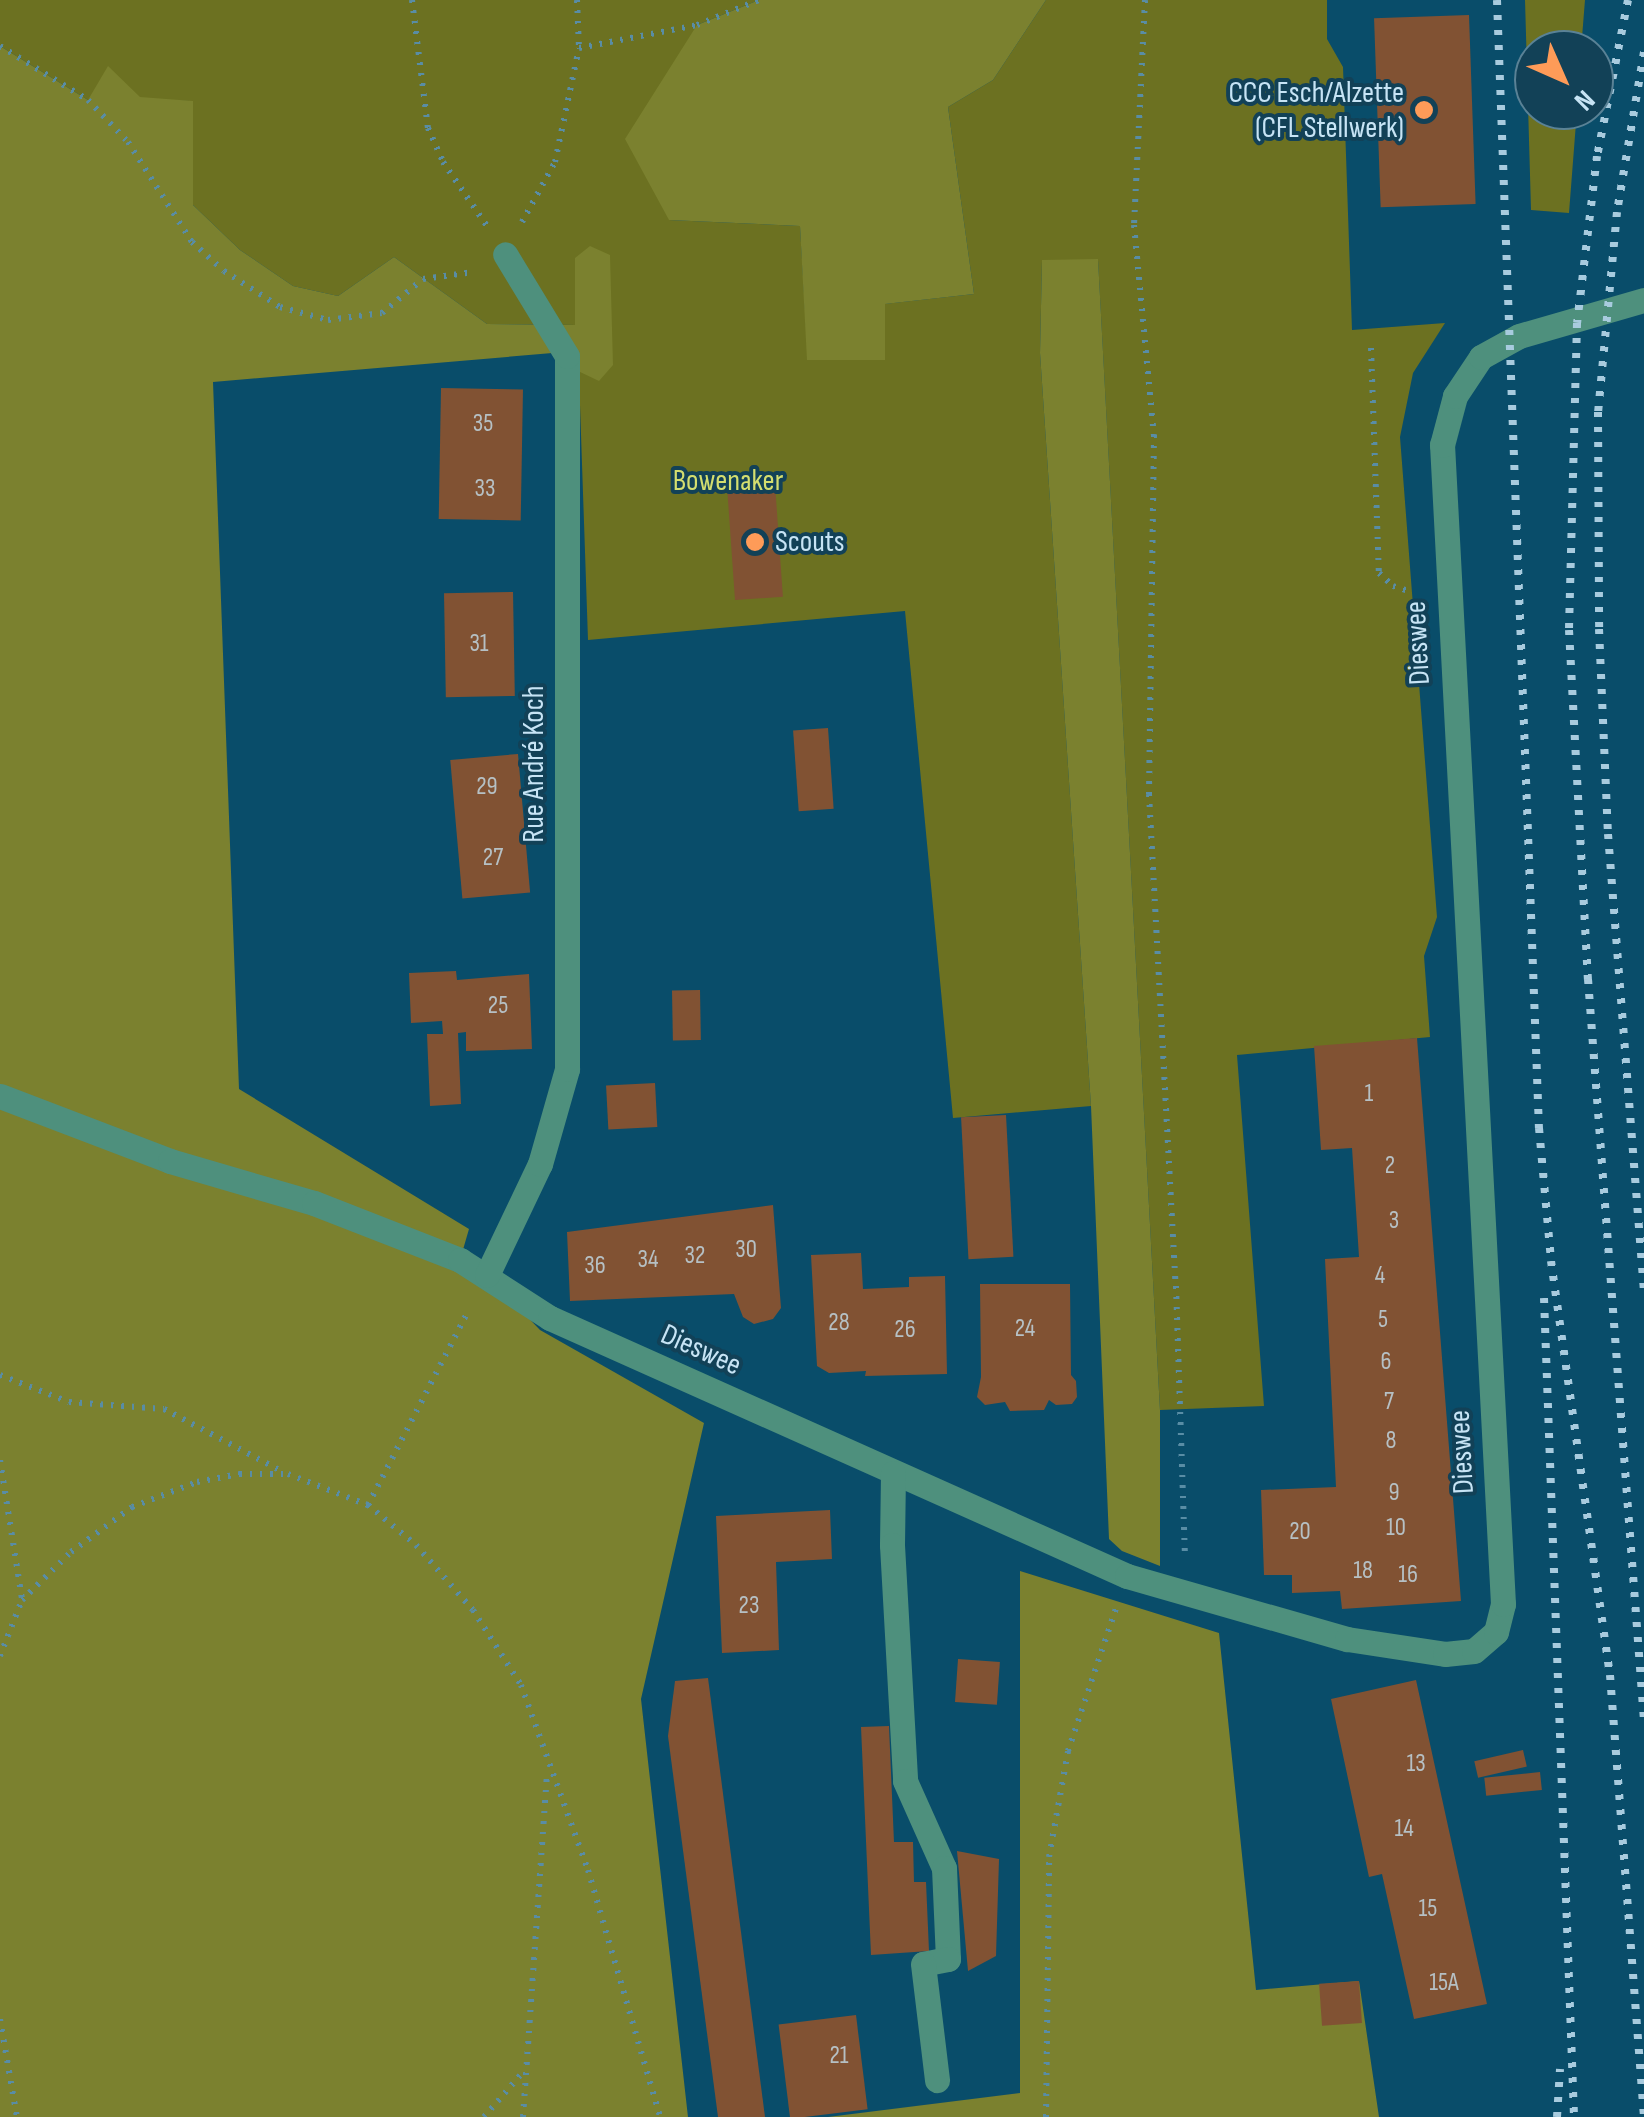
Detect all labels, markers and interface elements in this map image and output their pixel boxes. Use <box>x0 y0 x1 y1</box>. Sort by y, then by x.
north arrow <box>1514 30 1614 130</box>
place label: CCC Esch/Alzette (CFL Stellwerk) <box>1228 75 1404 146</box>
text: N <box>1567 83 1601 117</box>
marker: CCC Esch/Alzette (CFL Stellwerk) <box>1413 99 1435 121</box>
house number: 35 <box>473 409 493 439</box>
park label: Bowenaker <box>673 463 783 499</box>
house number: 33 <box>475 474 495 504</box>
place label: Scouts <box>775 524 844 560</box>
marker: Scouts <box>744 531 766 553</box>
street label: Dieswee <box>1398 600 1438 686</box>
house number: 31 <box>469 629 489 659</box>
street label: Rue André Koch <box>516 685 552 843</box>
house number: 29 <box>476 772 498 802</box>
house number: 27 <box>483 843 503 873</box>
house number: 25 <box>488 991 508 1021</box>
house number: 1 <box>1365 1079 1373 1109</box>
house number: 2 <box>1385 1151 1395 1181</box>
house number: 3 <box>1389 1206 1399 1236</box>
house number: 30 <box>735 1235 757 1265</box>
house number: 32 <box>685 1241 705 1271</box>
house number: 34 <box>638 1245 658 1275</box>
house number: 36 <box>584 1251 606 1281</box>
house number: 4 <box>1375 1261 1385 1291</box>
house number: 5 <box>1378 1305 1388 1335</box>
house number: 28 <box>828 1308 850 1338</box>
house number: 24 <box>1015 1314 1035 1344</box>
house number: 26 <box>894 1315 916 1345</box>
street label: Dieswee <box>655 1316 747 1384</box>
house number: 6 <box>1381 1347 1391 1377</box>
house number: 7 <box>1384 1387 1394 1417</box>
street label: Dieswee <box>1442 1409 1482 1495</box>
house number: 8 <box>1386 1426 1396 1456</box>
house number: 9 <box>1388 1478 1400 1508</box>
house number: 10 <box>1386 1513 1406 1543</box>
house number: 20 <box>1289 1517 1311 1547</box>
house number: 18 <box>1353 1556 1373 1586</box>
house number: 16 <box>1398 1560 1418 1590</box>
house number: 23 <box>739 1591 759 1621</box>
house number: 13 <box>1406 1749 1426 1779</box>
house number: 14 <box>1394 1814 1414 1844</box>
house number: 15 <box>1419 1894 1437 1924</box>
house number: 15A <box>1429 1968 1459 1998</box>
house number: 21 <box>829 2041 849 2071</box>

